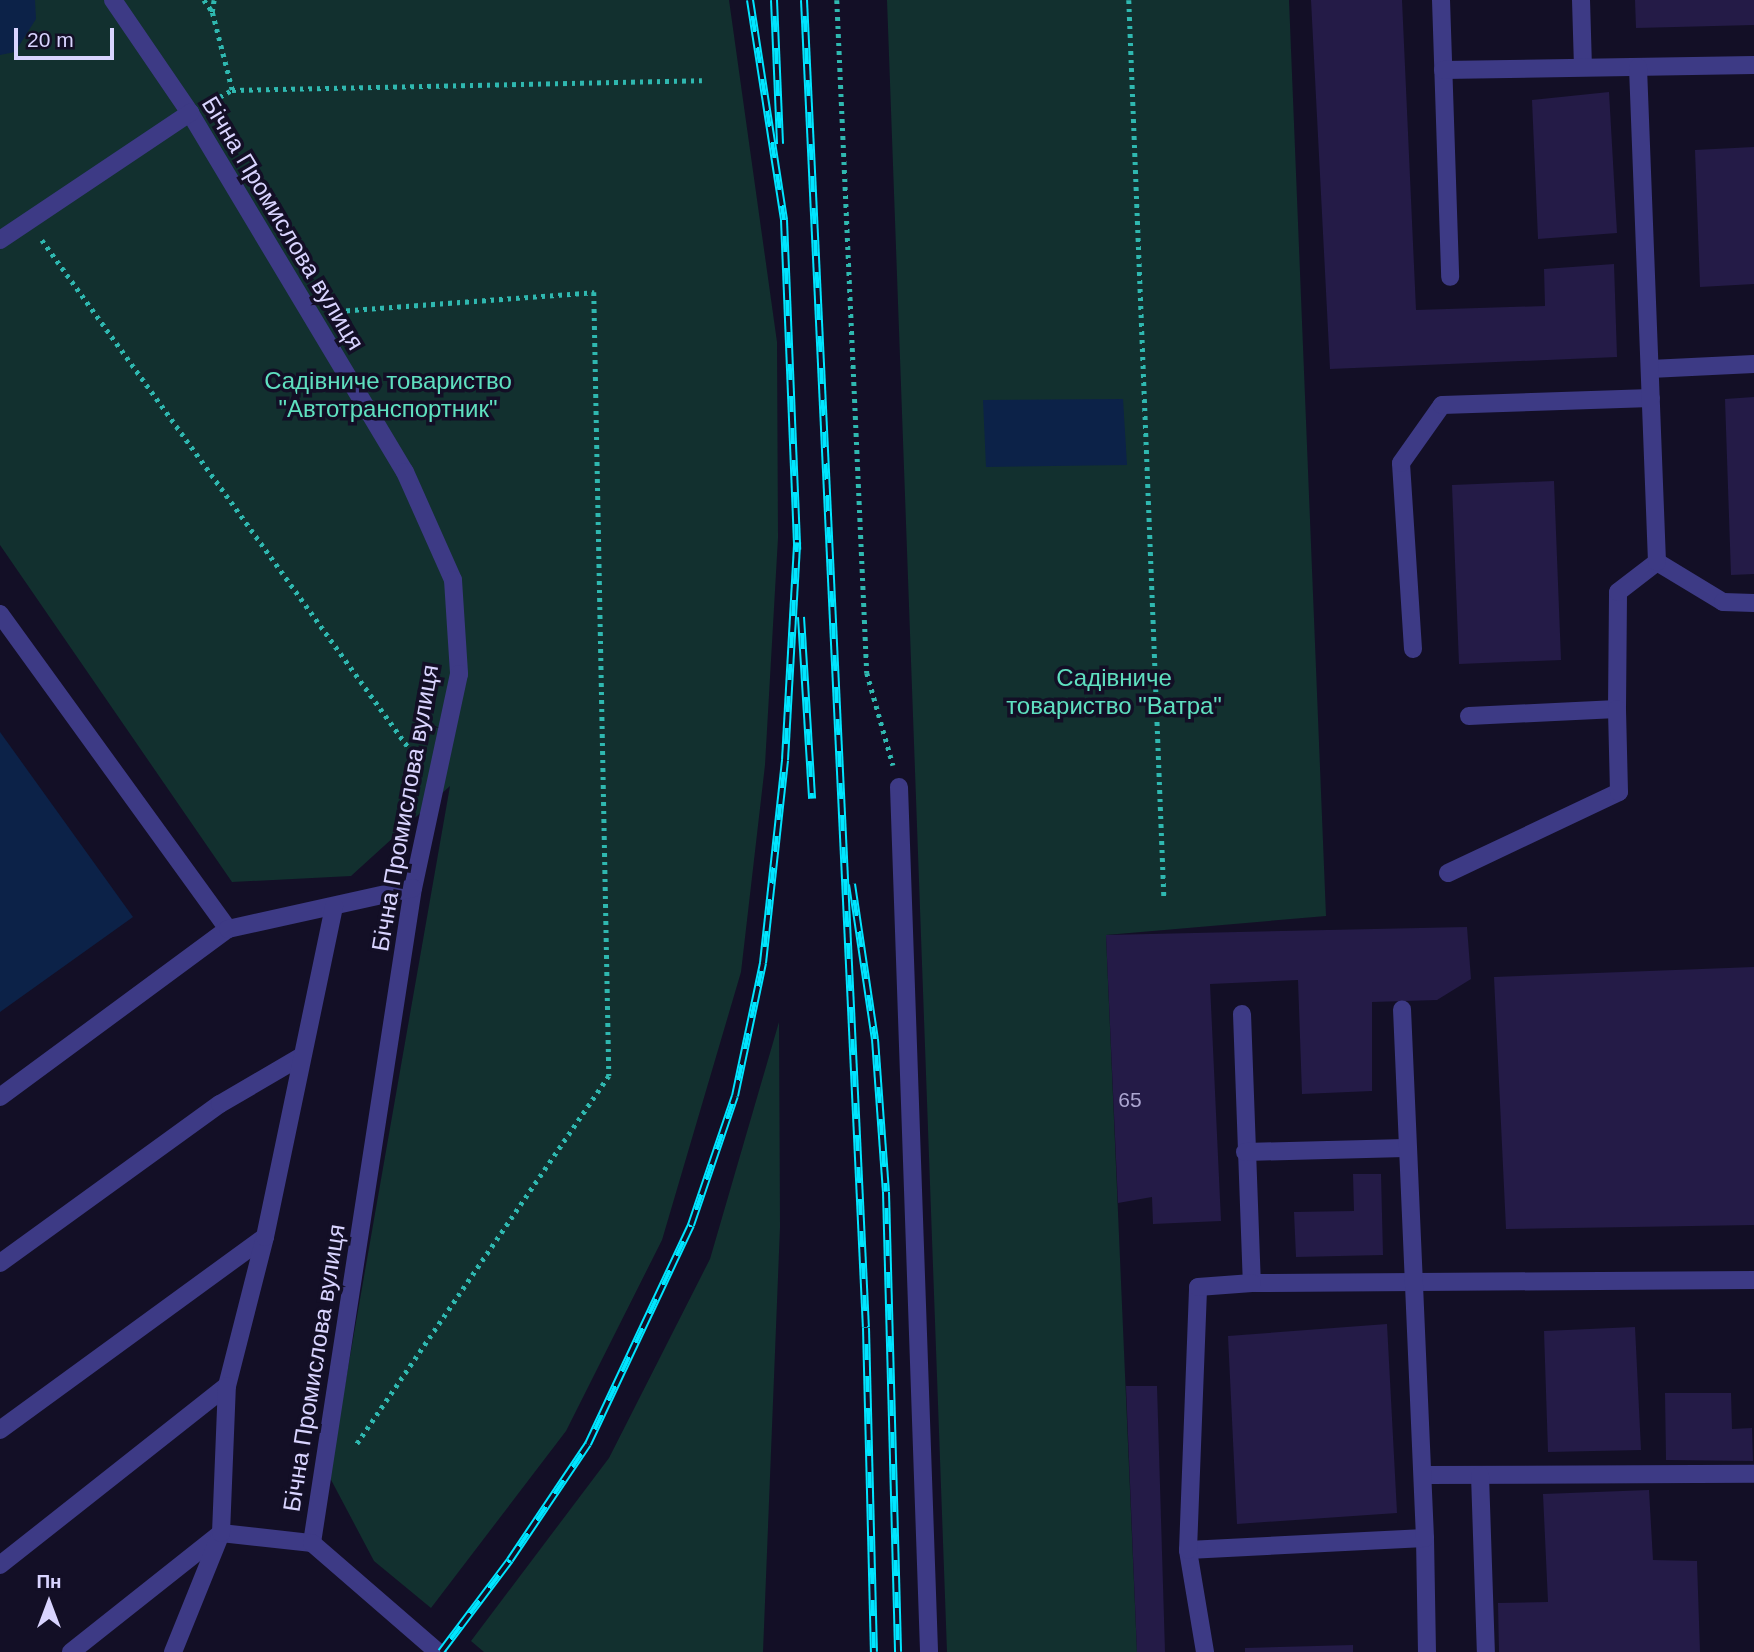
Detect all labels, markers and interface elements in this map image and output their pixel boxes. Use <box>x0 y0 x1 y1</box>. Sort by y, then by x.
scale bar <box>18 14 117 58</box>
text: 20 m <box>27 28 74 51</box>
street label: Бічна Промислова вулиця <box>196 91 370 355</box>
park label: Садівниче товариство "Автотранспортник" <box>264 367 512 423</box>
street label: Бічна Промислова вулиця <box>366 662 444 954</box>
park label: Садівниче товариство "Ватра" <box>1006 664 1222 720</box>
house number: 65 <box>1118 1087 1142 1113</box>
street label: Бічна Промислова вулиця <box>277 1222 351 1514</box>
north arrow <box>14 1568 84 1638</box>
text: Пн <box>36 1571 62 1592</box>

